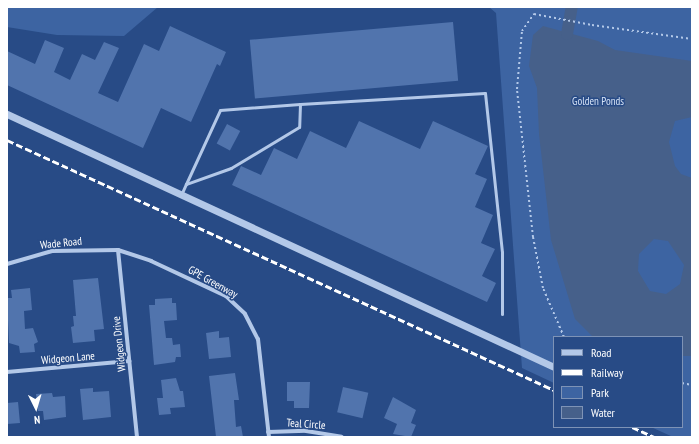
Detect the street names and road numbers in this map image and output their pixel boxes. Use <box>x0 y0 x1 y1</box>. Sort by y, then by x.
street label: Wade Road <box>40 234 82 252</box>
street label: GPE Greenway <box>186 263 240 301</box>
street label: Widgeon Drive <box>110 316 128 372</box>
street label: Widgeon Lane <box>41 349 95 367</box>
street label: Teal Circle <box>286 416 326 432</box>

